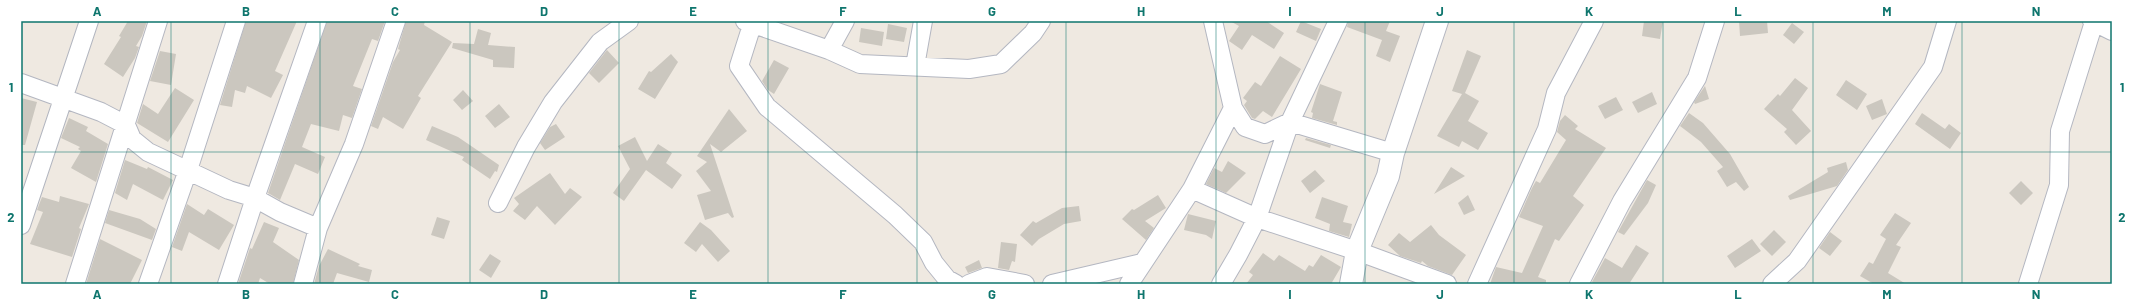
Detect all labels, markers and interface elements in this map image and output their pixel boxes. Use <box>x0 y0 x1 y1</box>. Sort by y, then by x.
text: A <box>93 3 102 19</box>
text: B <box>242 3 250 19</box>
text: C <box>391 3 399 19</box>
text: D <box>540 3 548 19</box>
text: E <box>689 3 697 19</box>
text: F <box>839 3 847 19</box>
text: G <box>988 3 996 19</box>
text: H <box>1137 3 1145 19</box>
text: I <box>1288 3 1292 19</box>
text: J <box>1436 3 1444 19</box>
text: K <box>1585 3 1593 19</box>
text: L <box>1734 3 1742 19</box>
text: M <box>1882 3 1892 19</box>
text: N <box>2032 3 2040 19</box>
text: 1 <box>9 79 13 95</box>
text: 1 <box>2120 79 2124 95</box>
text: 2 <box>7 209 15 225</box>
text: 2 <box>2118 209 2126 225</box>
text: A <box>93 286 102 302</box>
text: B <box>242 286 250 302</box>
text: C <box>391 286 399 302</box>
text: D <box>540 286 548 302</box>
text: E <box>689 286 697 302</box>
text: F <box>839 286 847 302</box>
text: G <box>988 286 996 302</box>
text: H <box>1137 286 1145 302</box>
text: I <box>1288 286 1292 302</box>
text: J <box>1436 286 1444 302</box>
text: K <box>1585 286 1593 302</box>
text: L <box>1734 286 1742 302</box>
text: M <box>1882 286 1892 302</box>
text: N <box>2032 286 2040 302</box>

